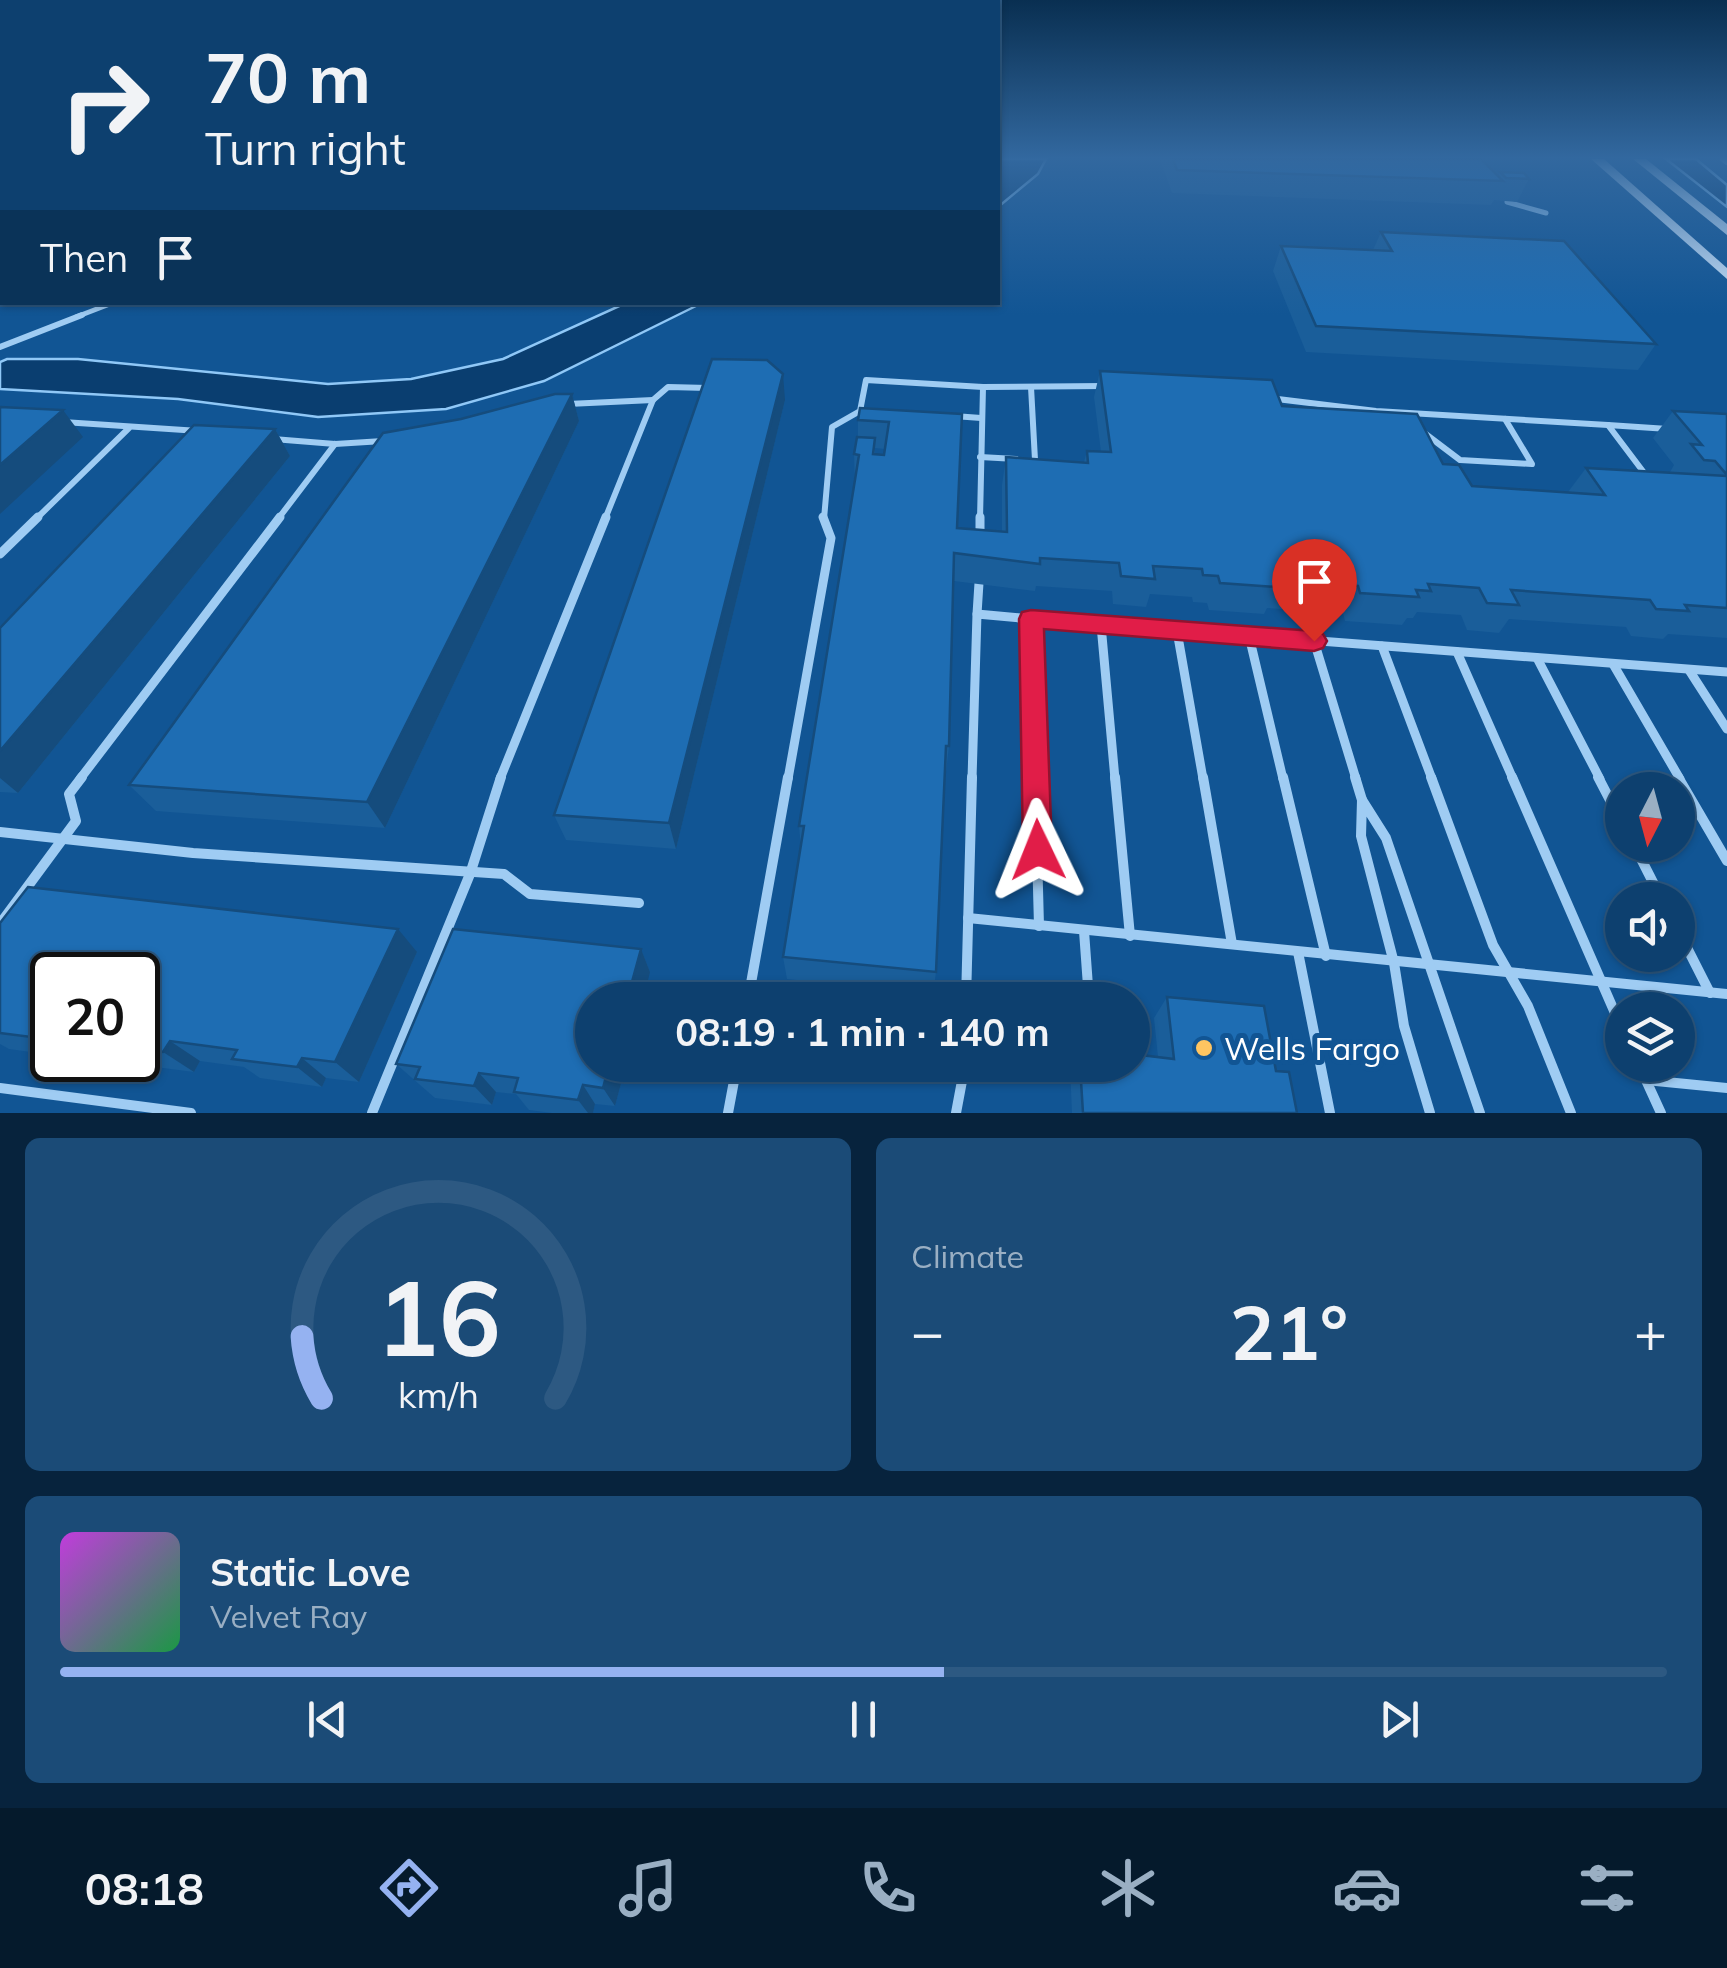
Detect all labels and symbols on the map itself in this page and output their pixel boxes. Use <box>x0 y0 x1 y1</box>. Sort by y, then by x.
pin <box>1272 539 1357 642</box>
north arrow <box>1605 772 1695 862</box>
position arrow <box>986 798 1090 902</box>
speed limit sign: 20 <box>30 952 160 1082</box>
place label: Wells Fargo <box>1224 1028 1400 1068</box>
marker: Wells Fargo <box>1193 1037 1215 1059</box>

